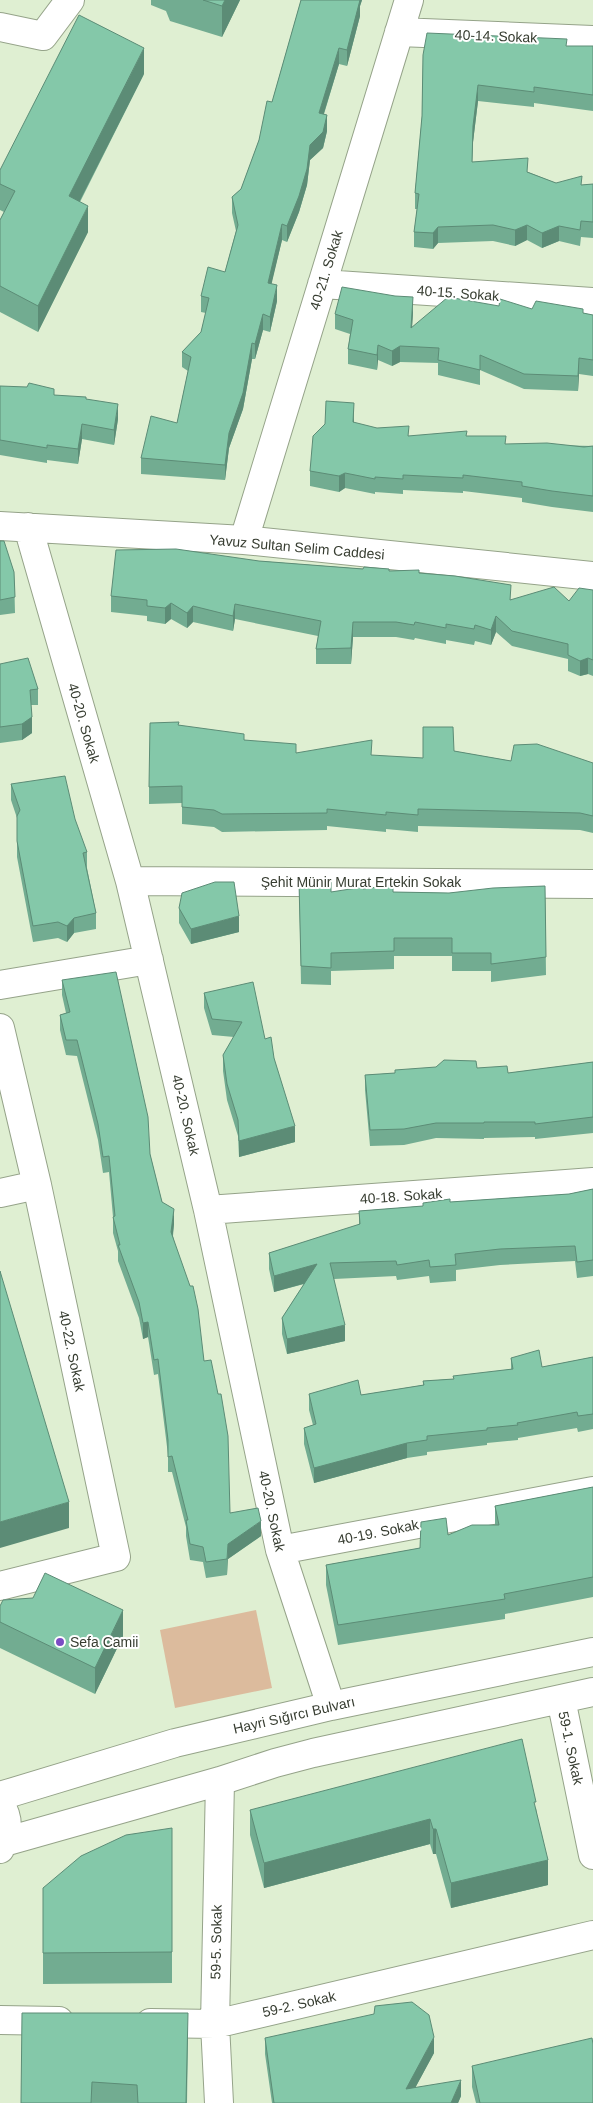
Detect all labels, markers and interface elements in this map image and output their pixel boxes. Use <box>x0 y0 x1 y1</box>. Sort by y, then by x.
street label: 40-14. Sokak <box>454 27 538 45</box>
street label: 40-21. Sokak <box>306 227 346 312</box>
street label: 40-15. Sokak <box>416 282 501 304</box>
street label: Yavuz Sultan Selim Caddesi <box>209 531 385 563</box>
street label: 40-20. Sokak <box>65 681 103 766</box>
street label: Şehit Münir Murat Ertekin Sokak <box>261 874 462 890</box>
street label: 40-20. Sokak <box>169 1073 203 1158</box>
street label: 40-18. Sokak <box>359 1185 444 1207</box>
street label: 40-22. Sokak <box>56 1309 89 1394</box>
street label: 40-20. Sokak <box>256 1469 289 1554</box>
street label: 40-19. Sokak <box>336 1516 421 1548</box>
place label: Sefa Camii <box>70 1634 138 1650</box>
marker: Sefa Camii <box>54 1636 66 1648</box>
street label: Hayri Sığırcı Bulvarı <box>232 1693 356 1737</box>
street label: 59-1. Sokak <box>555 1710 587 1787</box>
street label: 59-5. Sokak <box>207 1904 225 1979</box>
street label: 59-2. Sokak <box>261 1988 338 2020</box>

